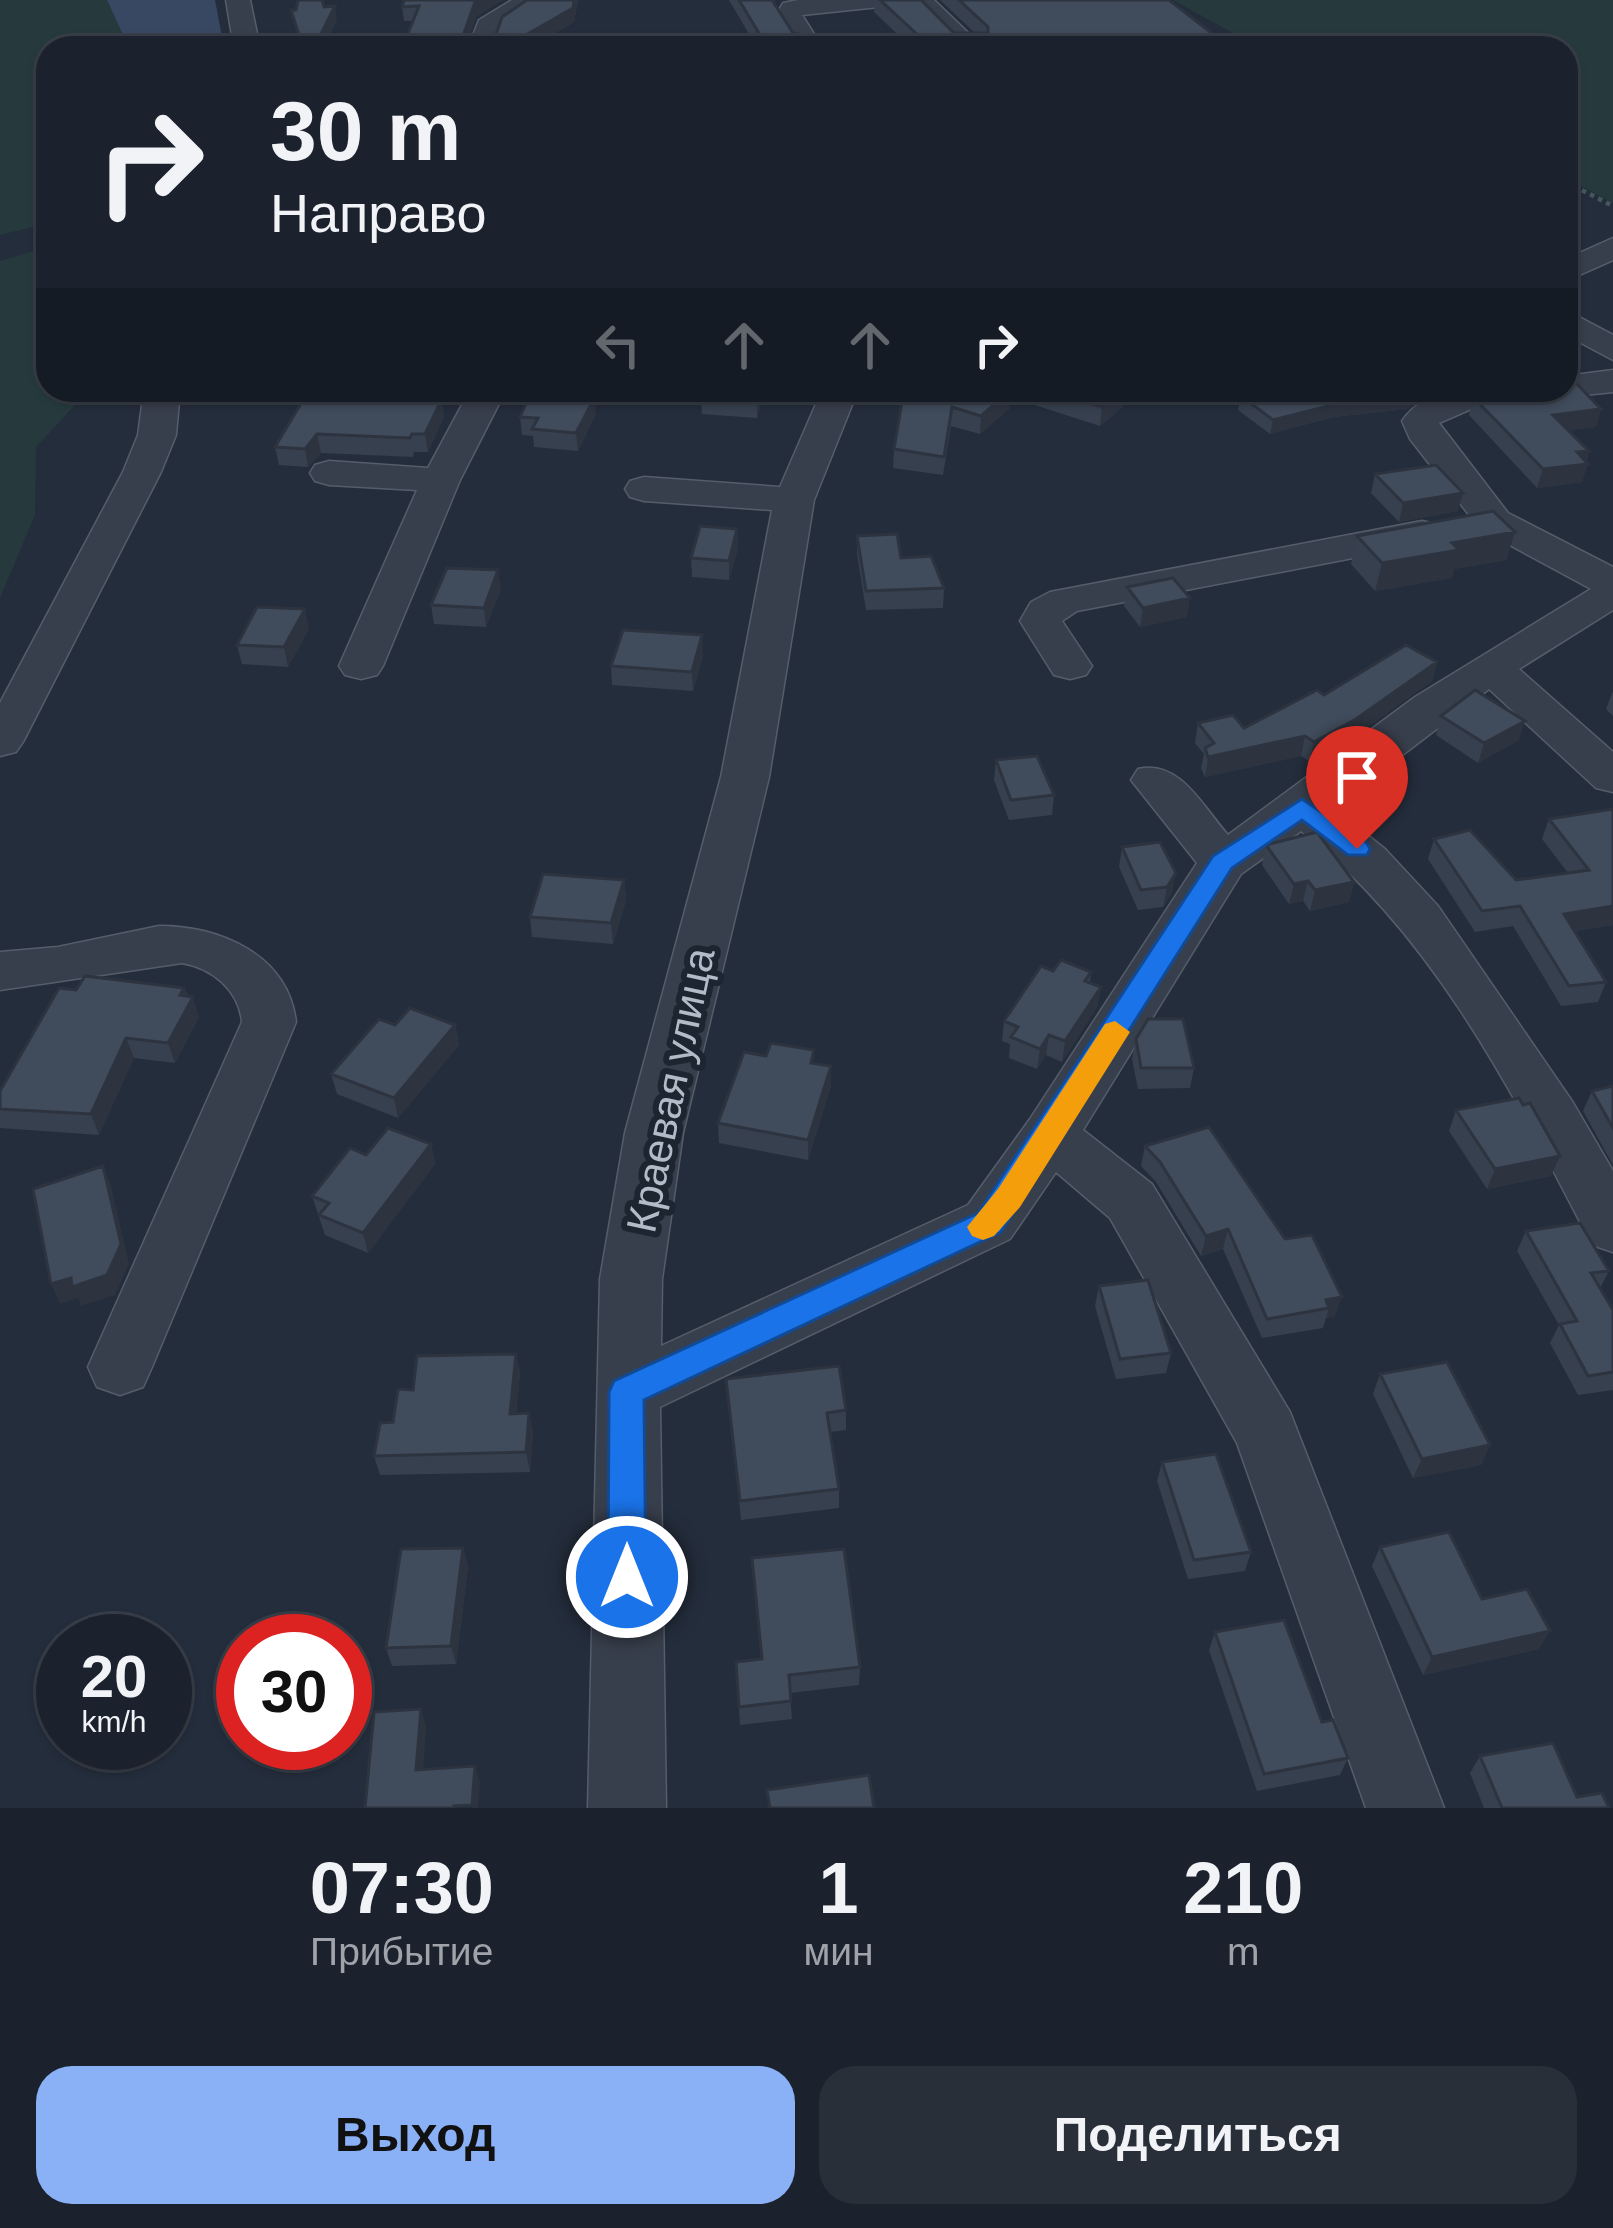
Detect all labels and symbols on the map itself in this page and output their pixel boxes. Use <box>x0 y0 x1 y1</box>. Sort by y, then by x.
pin <box>1306 726 1408 849</box>
street label: Краевая улица <box>617 943 724 1237</box>
position arrow <box>564 1514 690 1640</box>
speed limit sign: 30 <box>216 1614 372 1770</box>

